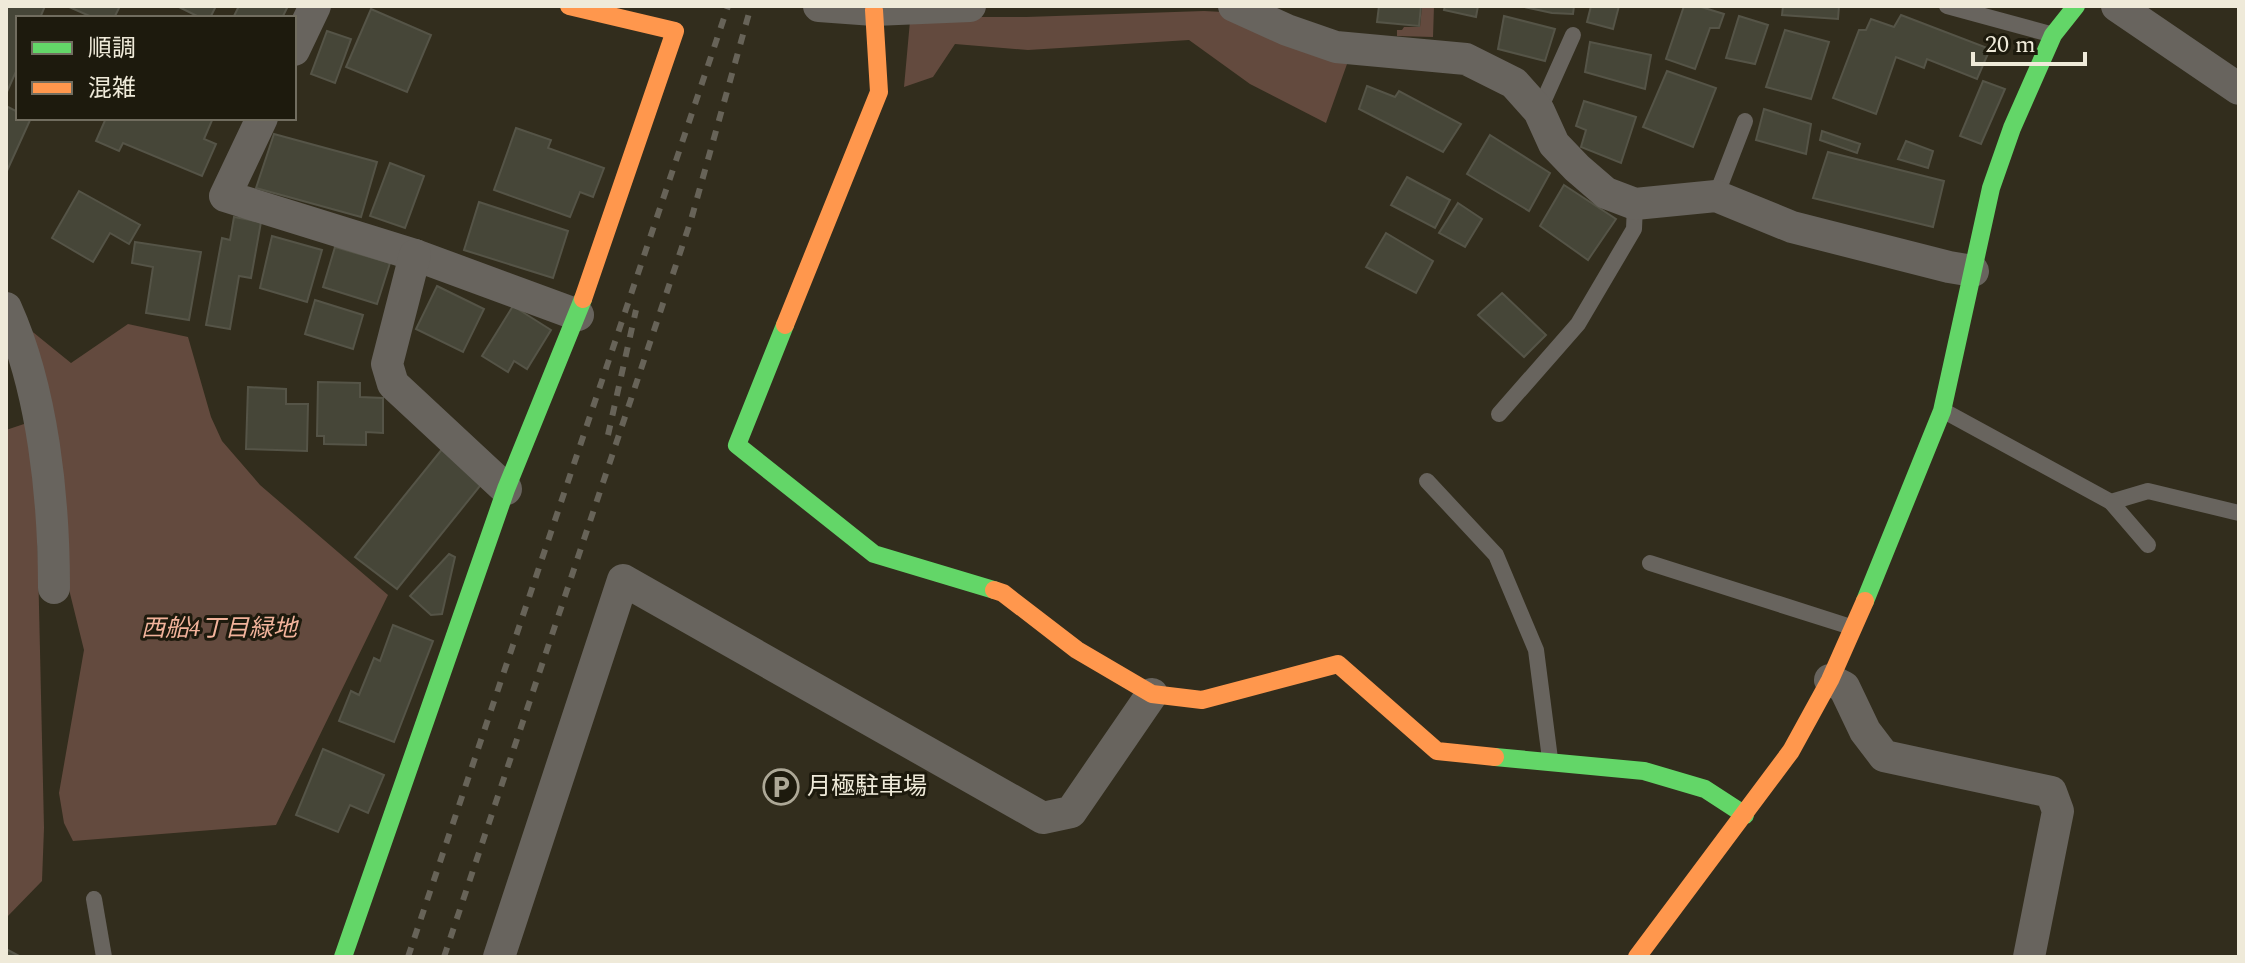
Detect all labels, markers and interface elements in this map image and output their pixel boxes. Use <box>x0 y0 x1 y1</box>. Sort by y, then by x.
legend <box>16 16 296 120</box>
scale bar <box>1973 16 2085 66</box>
text: 20 m <box>1985 27 2036 63</box>
text: 順調 <box>88 31 136 67</box>
text: 混雑 <box>88 71 136 107</box>
park label: 西船4丁目緑地 <box>141 611 300 647</box>
parking icon: 月極駐車場 <box>762 768 800 806</box>
place label: 月極駐車場 <box>807 769 927 805</box>

